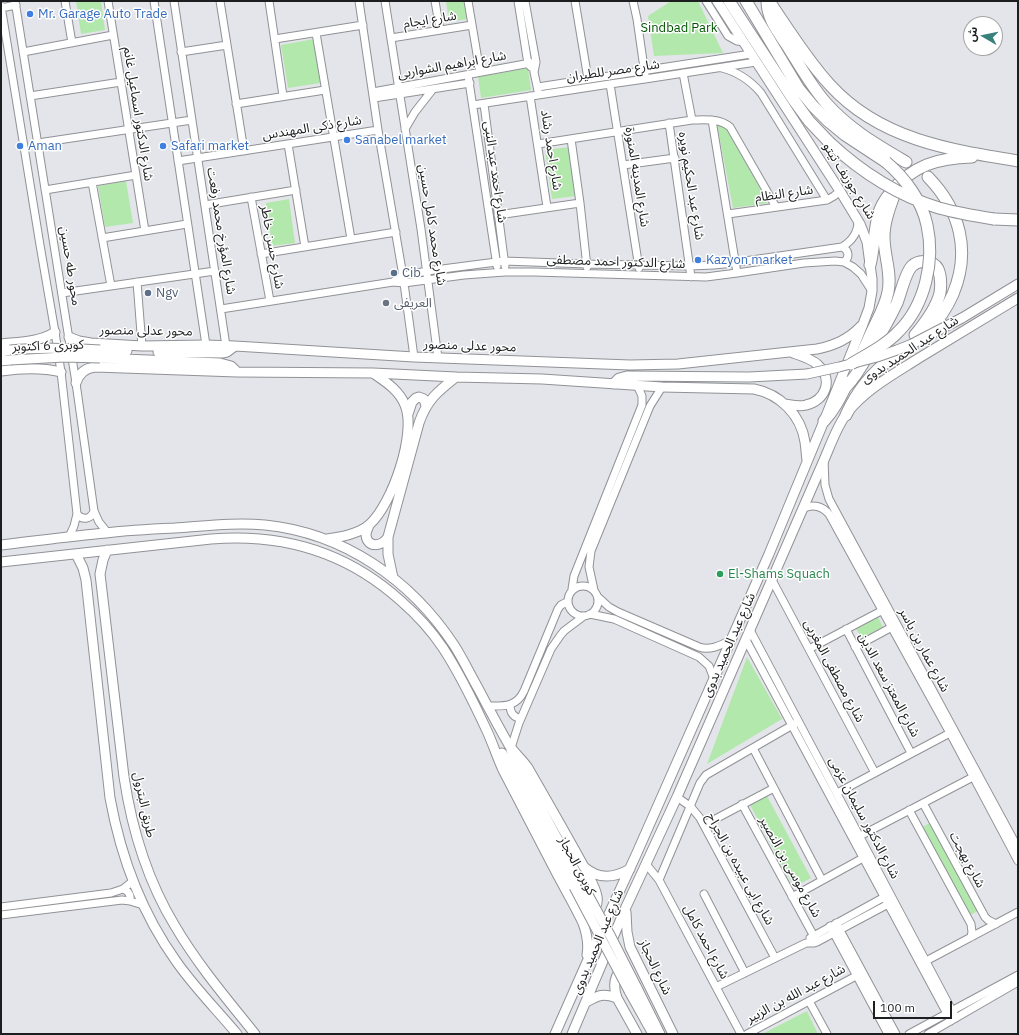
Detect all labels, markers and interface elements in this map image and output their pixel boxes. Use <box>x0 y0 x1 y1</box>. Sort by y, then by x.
place label: Mr. Garage Auto Trade <box>38 6 167 22</box>
street label: شارع ايجام <box>402 8 458 32</box>
marker: Mr. Garage Auto Trade <box>25 9 35 19</box>
north arrow <box>963 16 1003 56</box>
park label: Sindbad Park <box>640 20 718 36</box>
text: ش <box>964 26 980 43</box>
street label: شارع الدكتور اسماعيل غانم <box>120 46 156 182</box>
street label: شارع ابراهيم الشواربى <box>397 48 507 82</box>
street label: شارع مصر للطيران <box>565 57 661 85</box>
street label: شارع احمد رشاد <box>537 109 565 191</box>
street label: شارع ذكى المهندس <box>261 112 363 144</box>
street label: شارع احمد عبد النبى <box>480 120 510 224</box>
street label: شارع المدينه المنورة <box>621 126 653 228</box>
street label: شارع عبد الحكيم نويره <box>675 131 707 241</box>
place label: Sanabel market <box>355 132 446 148</box>
marker: Sanabel market <box>342 135 352 145</box>
place label: Aman <box>28 138 62 154</box>
place label: Safari market <box>171 138 249 154</box>
street label: شارع جوزيف تيتو <box>819 140 879 222</box>
marker: Aman <box>15 141 25 151</box>
marker: Safari market <box>158 141 168 151</box>
street label: شارع محمد كامل حسين <box>415 163 449 287</box>
street label: شارع المؤرخ محمد رفعت <box>203 166 239 296</box>
street label: شارع النظام <box>754 182 814 206</box>
street label: شارع حسن خاطر <box>257 204 287 290</box>
street label: محور طه حسين <box>56 225 84 307</box>
street label: شارع الدكتور احمد مصطفى <box>546 252 686 272</box>
place label: Kazyon market <box>706 252 793 268</box>
marker: Kazyon market <box>693 255 703 265</box>
place label: Cib <box>402 265 421 281</box>
marker: Cib <box>389 268 399 278</box>
place label: Ngv <box>156 285 178 301</box>
marker: Ngv <box>143 288 153 298</box>
place label: العريفى <box>394 295 432 311</box>
marker: العريفى <box>381 298 391 308</box>
street label: شارع عبد الحميد بدوى <box>859 313 961 387</box>
street label: محور عدلى منصور <box>99 322 193 340</box>
street label: كوبرى 6 اكتوبر <box>12 337 84 355</box>
street label: محور عدلى منصور <box>423 337 517 355</box>
place label: El-Shams Squach <box>728 566 830 582</box>
marker: El-Shams Squach <box>715 569 725 579</box>
street label: شارع عبد الحميد بدوى <box>699 590 759 700</box>
street label: شارع عمار بن ياسر <box>895 605 953 695</box>
street label: شارع مصطفى المغربى <box>800 617 868 725</box>
street label: شارع المعتز سعد الدين <box>855 630 923 740</box>
street label: شارع الدكتور سليمان عزمى <box>825 754 903 882</box>
street label: طريق البترول <box>129 771 159 839</box>
street label: شارع ابى عبيده بن الجراح <box>703 810 777 928</box>
street label: شارع موسى بن النصير <box>756 814 824 920</box>
street label: شارع بهجت <box>946 829 988 891</box>
street label: كوبرى الحجاز <box>555 834 599 898</box>
street label: شارع عبد الحميد بدوى <box>569 887 627 997</box>
street label: شارع احمد كامل <box>680 902 732 982</box>
street label: شارع الحجاز <box>635 937 675 997</box>
street label: شارع عبد الله بن الزبير <box>744 961 848 1027</box>
scale bar <box>875 993 954 1019</box>
text: 100 m <box>880 1000 915 1015</box>

